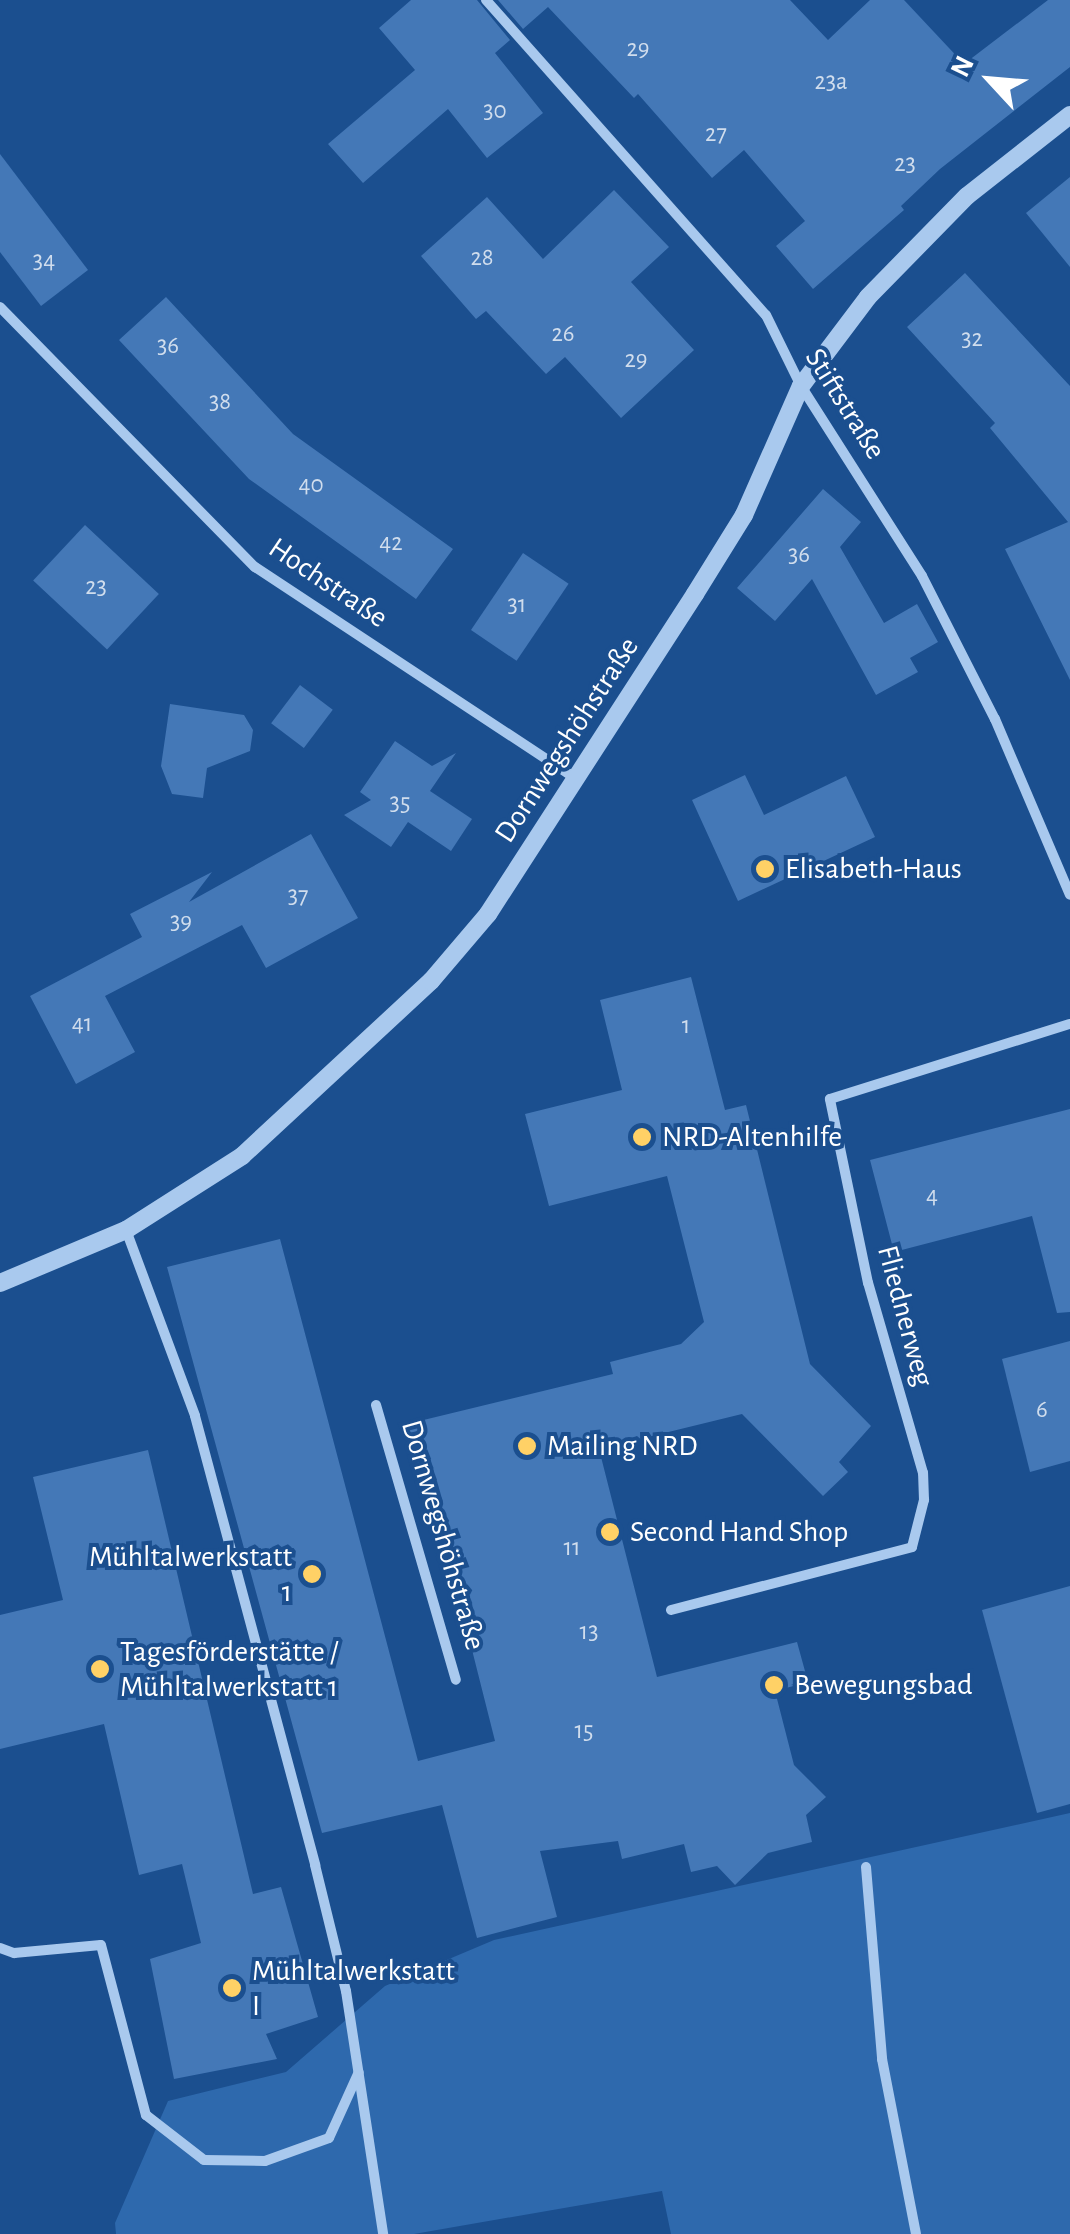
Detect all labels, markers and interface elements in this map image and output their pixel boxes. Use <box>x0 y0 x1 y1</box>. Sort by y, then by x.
north arrow <box>940 30 1040 130</box>
house number: 29 <box>626 34 650 64</box>
text: N <box>946 52 980 82</box>
house number: 23a <box>814 67 848 97</box>
house number: 30 <box>483 96 507 126</box>
house number: 27 <box>705 119 727 149</box>
house number: 23 <box>894 149 916 179</box>
house number: 28 <box>470 243 494 273</box>
house number: 34 <box>33 246 55 276</box>
house number: 26 <box>551 319 575 349</box>
house number: 32 <box>961 324 983 354</box>
house number: 36 <box>157 331 179 361</box>
street label: Stiftstraße <box>797 342 893 466</box>
house number: 29 <box>624 345 648 375</box>
house number: 38 <box>209 387 231 417</box>
house number: 40 <box>298 470 324 500</box>
house number: 42 <box>379 528 403 558</box>
street label: Hochstraße <box>261 530 395 636</box>
house number: 36 <box>788 540 810 570</box>
house number: 23 <box>85 572 107 602</box>
house number: 31 <box>508 590 526 620</box>
street label: Dornwegshöhstraße <box>487 630 647 850</box>
house number: 35 <box>390 788 410 818</box>
place label: Elisabeth-Haus <box>785 851 962 887</box>
marker: Elisabeth-Haus <box>754 858 776 880</box>
house number: 37 <box>288 881 308 911</box>
house number: 39 <box>170 907 192 937</box>
house number: 41 <box>72 1009 92 1039</box>
house number: 1 <box>682 1011 690 1041</box>
place label: NRD-Altenhilfe <box>662 1119 842 1155</box>
marker: NRD-Altenhilfe <box>631 1126 653 1148</box>
house number: 4 <box>926 1181 938 1211</box>
street label: Fliednerweg <box>869 1242 941 1390</box>
house number: 6 <box>1036 1395 1048 1425</box>
street label: Dornwegshöhstraße <box>393 1416 493 1654</box>
place label: Mailing NRD <box>547 1428 698 1464</box>
marker: Mailing NRD <box>516 1435 538 1457</box>
place label: Second Hand Shop <box>630 1514 848 1550</box>
marker: Second Hand Shop <box>599 1521 621 1543</box>
house number: 11 <box>563 1533 581 1563</box>
place label: Mühltalwerkstatt 1 <box>89 1539 292 1610</box>
marker: Mühltalwerkstatt 1 <box>301 1563 323 1585</box>
house number: 13 <box>580 1617 598 1647</box>
place label: Tagesförderstätte / Mühltalwerkstatt 1 <box>120 1634 338 1704</box>
marker: Tagesförderstätte / Mühltalwerkstatt 1 <box>89 1658 111 1680</box>
place label: Bewegungsbad <box>794 1667 973 1703</box>
marker: Bewegungsbad <box>763 1674 785 1696</box>
house number: 15 <box>574 1716 594 1746</box>
place label: Mühltalwerkstatt I <box>252 1953 455 2024</box>
marker: Mühltalwerkstatt I <box>221 1977 243 1999</box>

